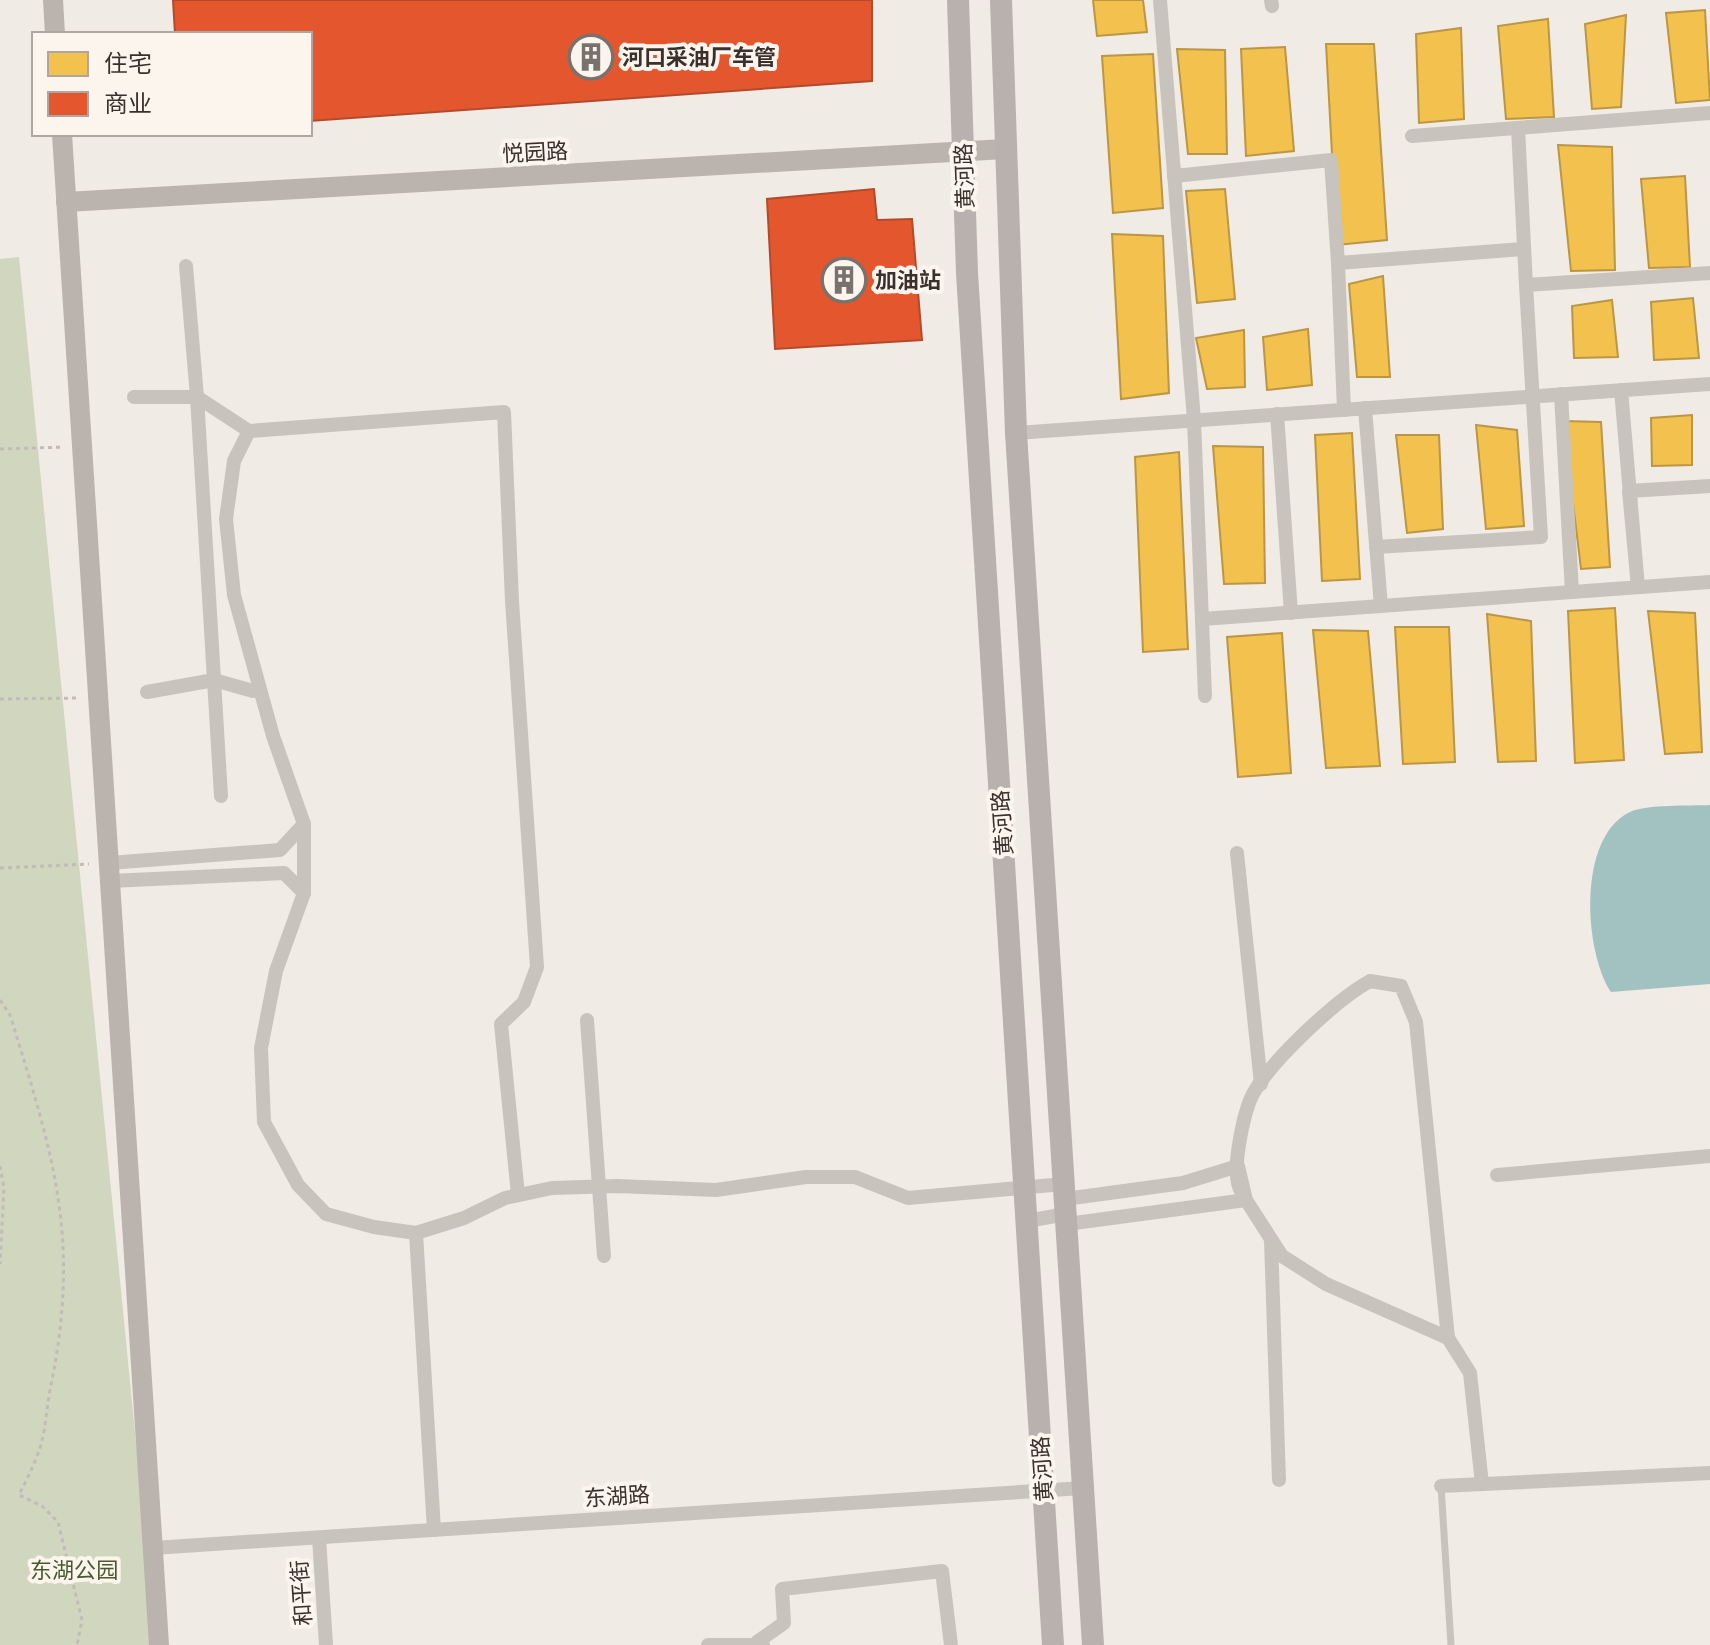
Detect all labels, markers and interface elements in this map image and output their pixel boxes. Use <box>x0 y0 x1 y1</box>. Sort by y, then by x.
legend <box>32 32 312 136</box>
building icon: 河口采油厂车管 <box>567 33 615 81</box>
place label: 河口采油厂车管 <box>622 45 776 71</box>
text: 住宅 <box>104 50 152 79</box>
text: 商业 <box>104 90 152 119</box>
street label: 悦园路 <box>501 138 569 168</box>
street label: 黄河路 <box>951 143 979 209</box>
building icon: 加油站 <box>820 256 868 304</box>
place label: 加油站 <box>875 268 941 294</box>
street label: 黄河路 <box>988 789 1018 857</box>
street label: 黄河路 <box>1028 1435 1058 1503</box>
street label: 东湖路 <box>583 1482 651 1512</box>
park label: 东湖公园 <box>30 1558 118 1584</box>
street label: 和平街 <box>287 1559 317 1627</box>

